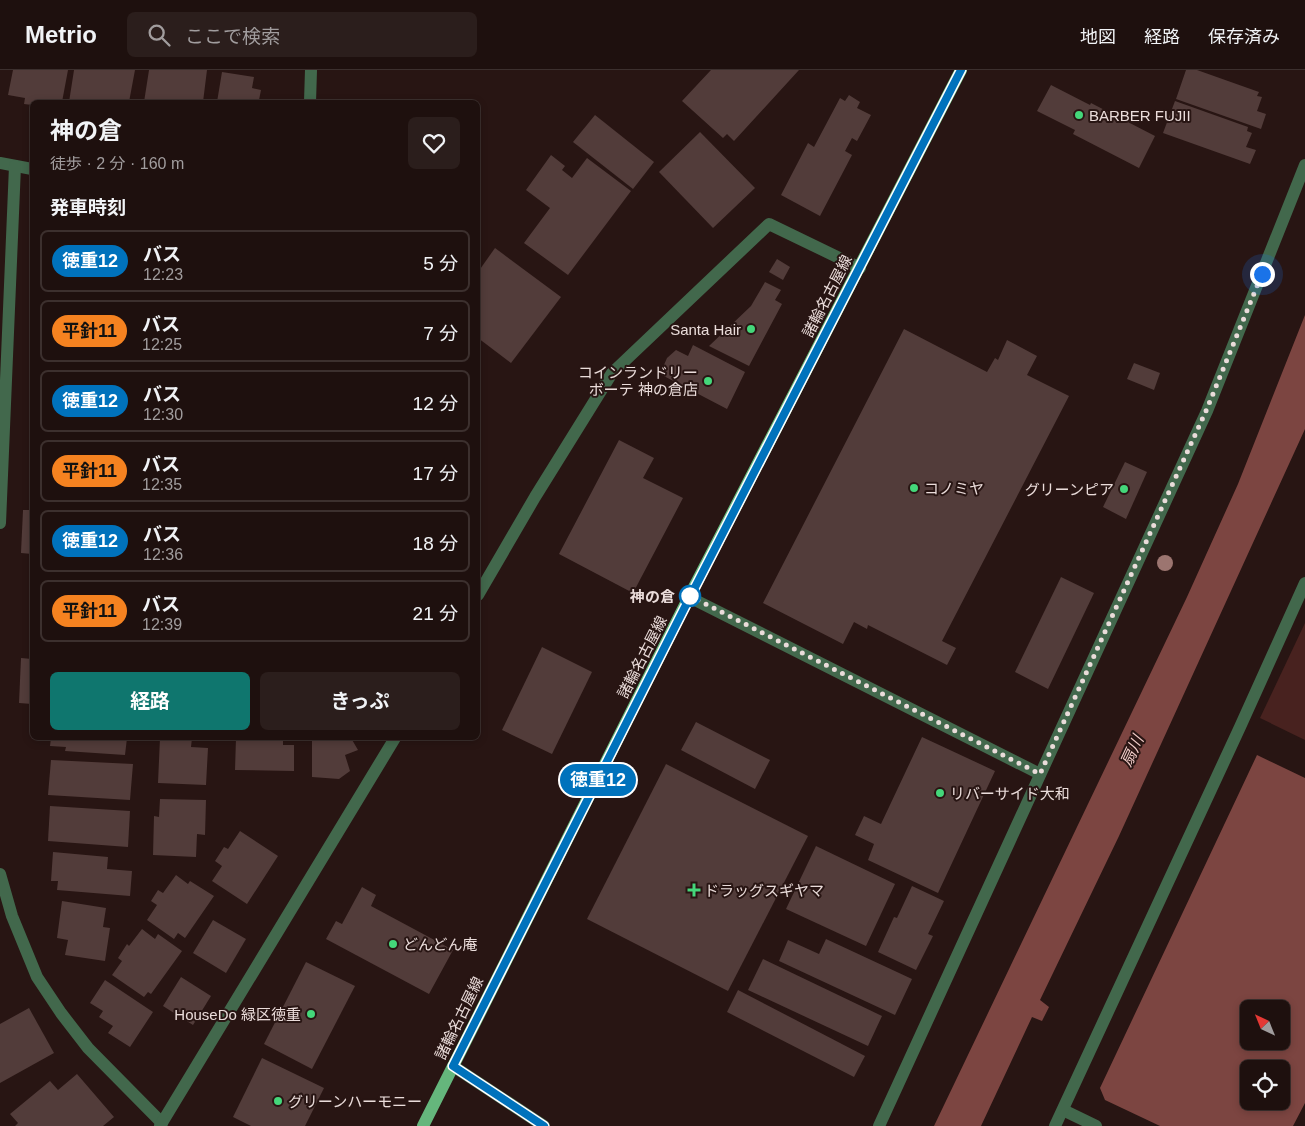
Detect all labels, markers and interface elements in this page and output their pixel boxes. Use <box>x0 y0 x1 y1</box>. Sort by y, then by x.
search box <box>127 12 477 57</box>
text: Metrio <box>25 21 97 48</box>
icon: search <box>145 21 173 49</box>
text: ここで検索 <box>185 26 280 47</box>
text: 地図 <box>1080 27 1116 47</box>
text: 経路 <box>1144 27 1180 47</box>
text: 保存済み <box>1208 27 1280 47</box>
place label: BARBER FUJII <box>1089 107 1191 124</box>
marker: BARBER FUJII <box>1073 109 1085 121</box>
text: 神の倉 <box>50 117 122 144</box>
button: heart <box>408 117 460 169</box>
text: 徒歩 · 2 分 · 160 m <box>50 155 184 172</box>
text: 発車時刻 <box>50 197 126 218</box>
text: バス <box>143 244 181 265</box>
text: 徳重12 <box>62 251 118 271</box>
street label: 諸輪名古屋線 <box>799 252 855 340</box>
text: 5 分 <box>423 253 458 274</box>
your location <box>1250 262 1275 287</box>
text: 12:23 <box>143 266 183 283</box>
text: バス <box>142 314 180 335</box>
text: 平針11 <box>62 321 117 341</box>
place label: Santa Hair <box>670 321 741 338</box>
text: 7 分 <box>423 323 458 344</box>
marker: Santa Hair <box>745 323 757 335</box>
text: 12:25 <box>142 336 182 353</box>
place label: コインランドリー ボーテ 神の倉店 <box>578 364 698 398</box>
marker: コインランドリー ボーテ 神の倉店 <box>702 375 714 387</box>
text: バス <box>143 384 181 405</box>
text: 徳重12 <box>62 391 118 411</box>
text: 12 分 <box>413 393 458 414</box>
text: 12:30 <box>143 406 183 423</box>
text: バス <box>142 454 180 475</box>
text: 平針11 <box>62 461 117 481</box>
text: 17 分 <box>413 463 458 484</box>
text: 12:35 <box>142 476 182 493</box>
place label: コノミヤ <box>924 480 984 497</box>
place label: グリーンピア <box>1025 481 1114 498</box>
marker: コノミヤ <box>908 482 920 494</box>
marker: グリーンピア <box>1118 483 1130 495</box>
text: バス <box>143 524 181 545</box>
text: 徳重12 <box>62 531 118 551</box>
text: 18 分 <box>413 533 458 554</box>
text: 12:36 <box>143 546 183 563</box>
marker: 神の倉 <box>679 585 701 607</box>
place label: 神の倉 <box>629 588 675 605</box>
text: バス <box>142 594 180 615</box>
text: 平針11 <box>62 601 117 621</box>
text: 21 分 <box>413 603 458 624</box>
street label: 諸輪名古屋線 <box>614 613 670 701</box>
text: 12:39 <box>142 616 182 633</box>
button: 経路 <box>50 672 250 730</box>
button: きっぷ <box>260 672 460 730</box>
water label: 扇川 <box>1118 731 1147 769</box>
line badge: 徳重12 <box>563 764 633 796</box>
text: 徳重12 <box>570 770 626 790</box>
place label: リバーサイド大和 <box>950 785 1070 802</box>
marker: リバーサイド大和 <box>934 787 946 799</box>
place label: ドラッグスギヤマ <box>704 882 824 899</box>
marker: ドラッグスギヤマ <box>688 884 700 896</box>
place label: どんどん庵 <box>403 936 478 953</box>
marker: どんどん庵 <box>387 938 399 950</box>
street label: 諸輪名古屋線 <box>432 974 486 1062</box>
north arrow <box>1240 1000 1290 1050</box>
map controls <box>1240 1000 1290 1110</box>
place label: HouseDo 緑区徳重 <box>174 1006 301 1023</box>
marker: HouseDo 緑区徳重 <box>305 1008 317 1020</box>
button: locate <box>1240 1060 1290 1110</box>
place label: グリーンハーモニー <box>288 1093 422 1110</box>
marker: グリーンハーモニー <box>272 1095 284 1107</box>

